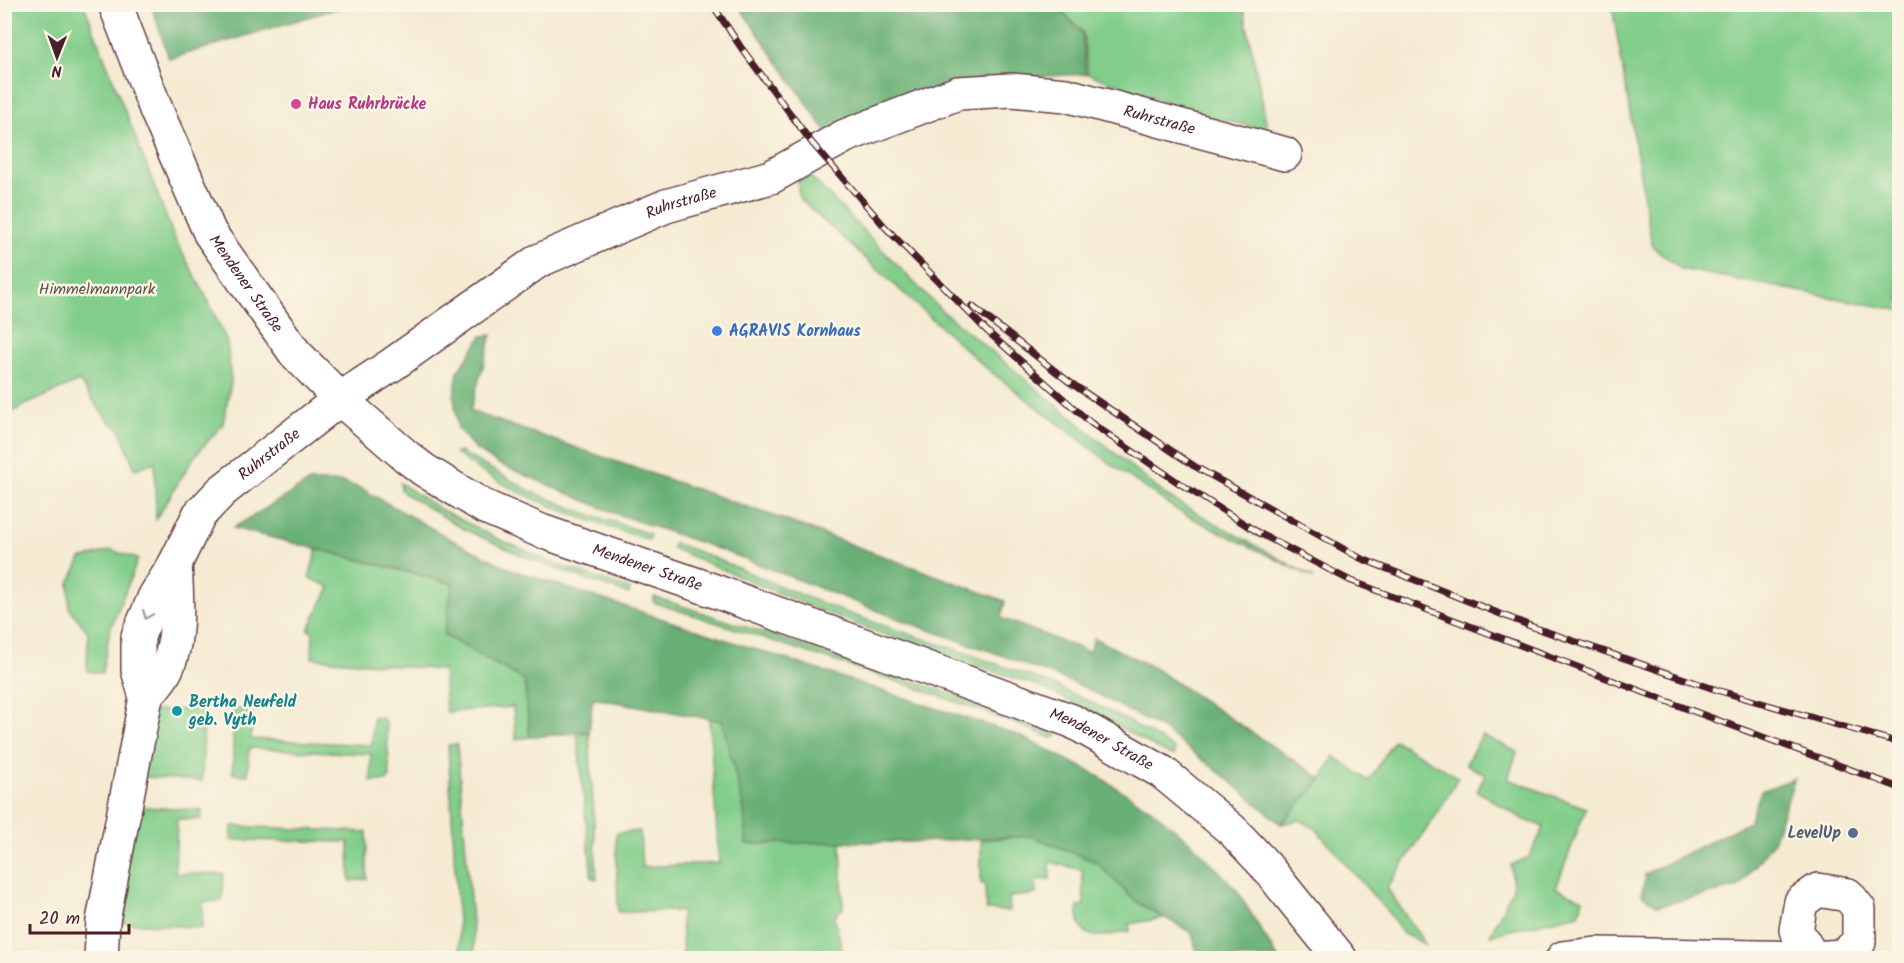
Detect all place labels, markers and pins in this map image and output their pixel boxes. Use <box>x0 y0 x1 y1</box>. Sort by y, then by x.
place label: Haus Ruhrbrücke <box>308 92 426 117</box>
marker: Haus Ruhrbrücke <box>289 97 303 111</box>
place label: AGRAVIS Kornhaus <box>729 319 861 344</box>
marker: AGRAVIS Kornhaus <box>710 324 724 338</box>
place label: Bertha Neufeld geb. Vyth <box>188 690 297 733</box>
marker: Bertha Neufeld geb. Vyth <box>170 704 184 718</box>
place label: LevelUp <box>1788 821 1841 846</box>
marker: LevelUp <box>1846 826 1860 840</box>

